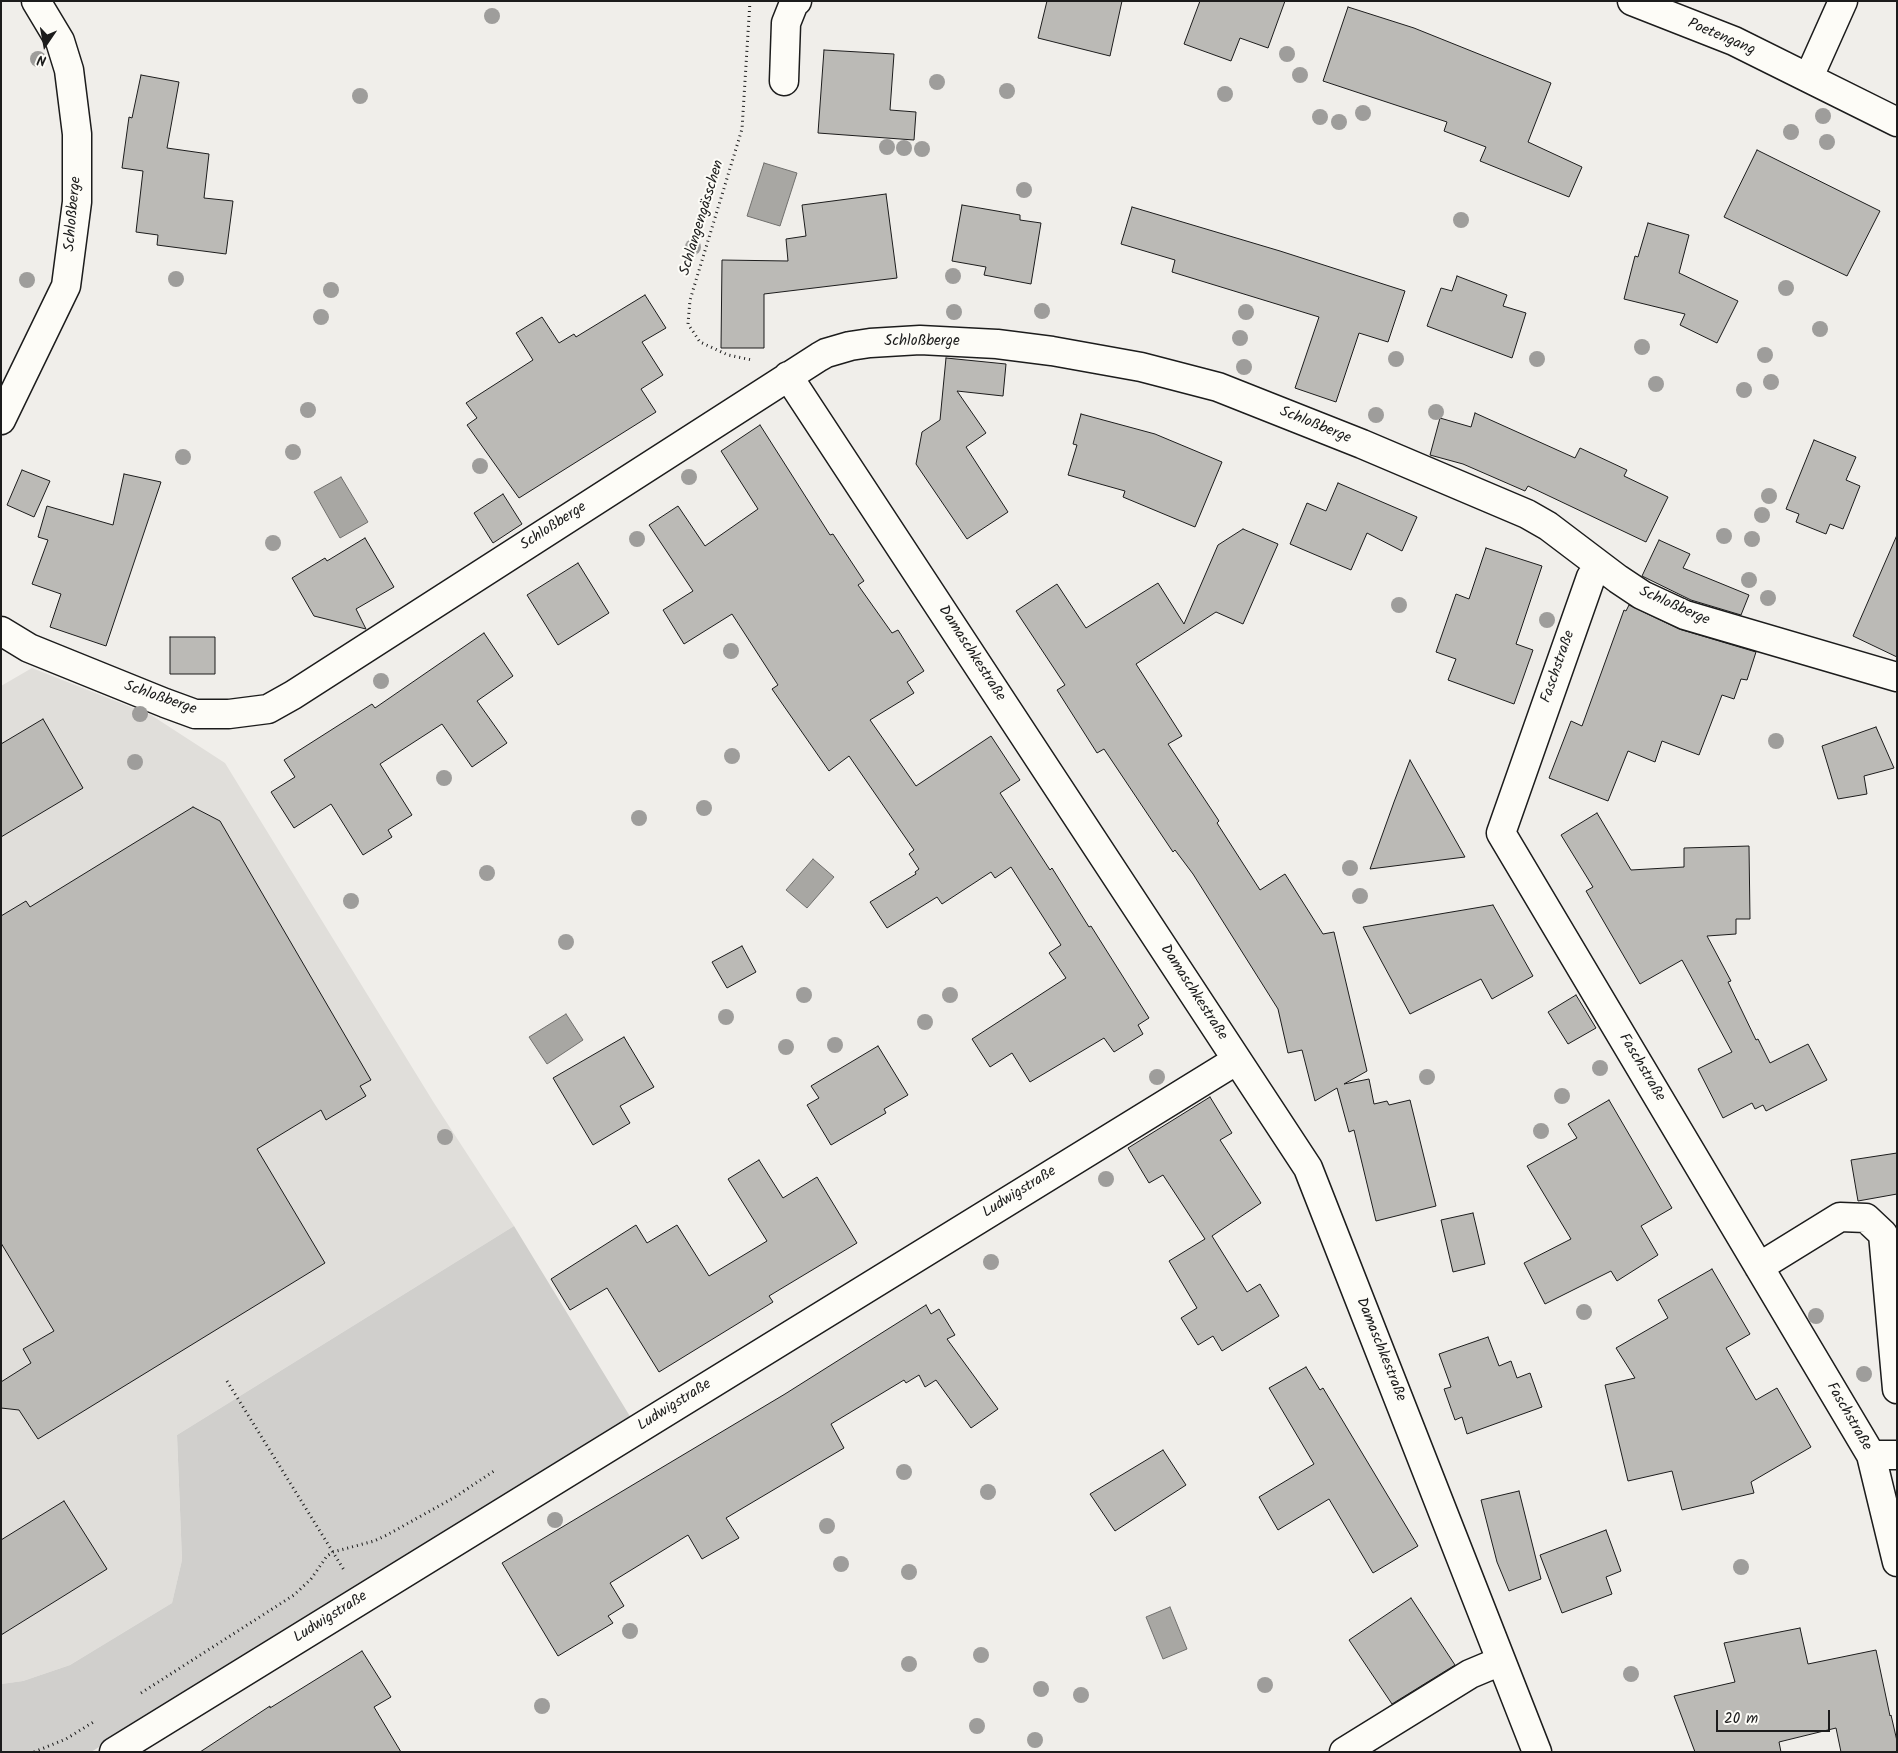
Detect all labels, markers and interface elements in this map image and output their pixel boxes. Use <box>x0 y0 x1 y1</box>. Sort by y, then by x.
street label: Poetengang <box>1685 16 1757 60</box>
north arrow <box>20 20 70 70</box>
text: N <box>35 48 48 71</box>
street label: Schlangengässchen <box>677 158 729 278</box>
street label: Schloßberge <box>62 176 86 252</box>
street label: Schloßberge <box>884 333 960 351</box>
street label: Schloßberge <box>1277 404 1353 448</box>
street label: Schloßberge <box>517 499 591 555</box>
street label: Schloßberge <box>1636 583 1712 631</box>
street label: Damaschkestraße <box>933 603 1009 705</box>
street label: Faschstraße <box>1538 628 1580 706</box>
street label: Schloßberge <box>121 678 199 720</box>
street label: Damaschkestraße <box>1155 942 1231 1044</box>
street label: Faschstraße <box>1614 1031 1668 1105</box>
street label: Ludwigstraße <box>980 1163 1060 1223</box>
street label: Damaschkestraße <box>1351 1295 1409 1405</box>
street label: Ludwigstraße <box>635 1376 715 1436</box>
street label: Faschstraße <box>1821 1380 1875 1454</box>
street label: Ludwigstraße <box>291 1588 371 1648</box>
scale bar <box>1718 1700 1832 1732</box>
text: 20 m <box>1724 1707 1758 1731</box>

